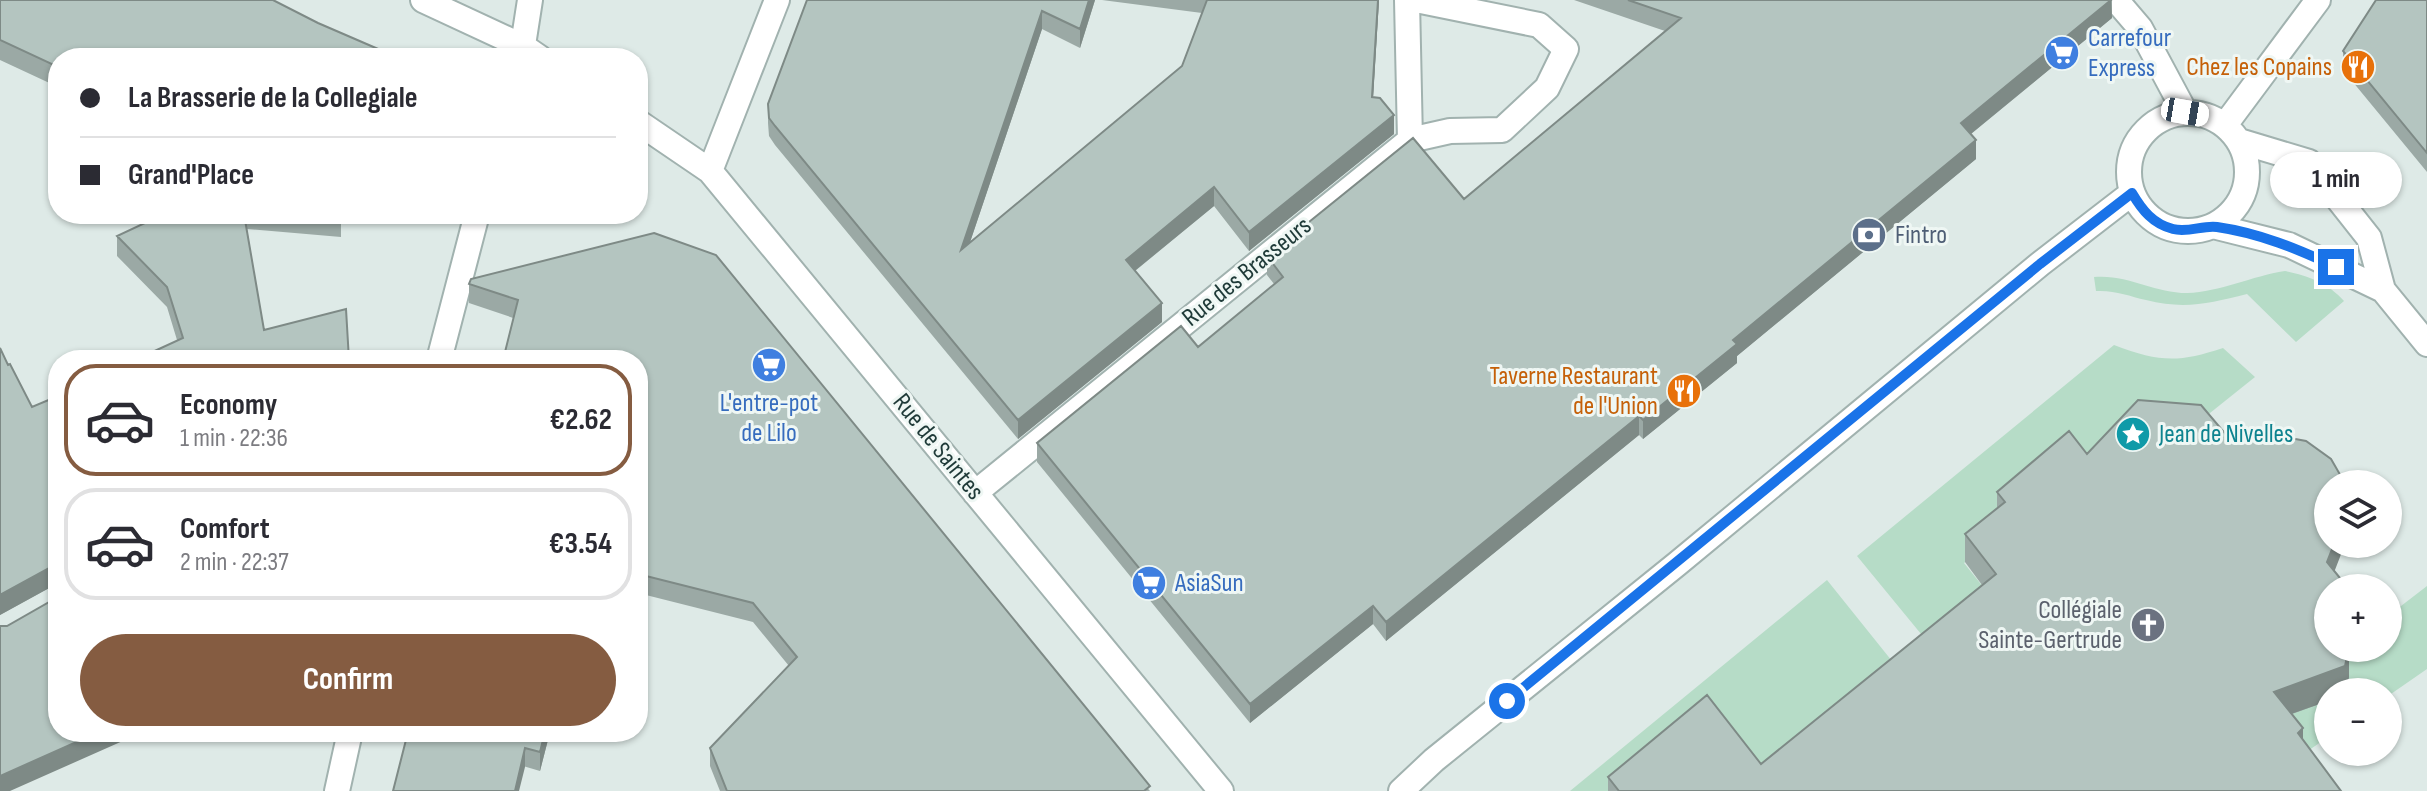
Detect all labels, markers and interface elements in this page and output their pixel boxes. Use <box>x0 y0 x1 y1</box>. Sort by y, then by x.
place label: Carrefour Express <box>2088 23 2172 84</box>
supermarket icon: Carrefour Express <box>2043 34 2081 72</box>
restaurant icon: Chez les Copains <box>2339 48 2377 86</box>
place label: Chez les Copains <box>2186 52 2332 83</box>
text: La Brasserie de la Collegiale <box>128 80 418 116</box>
car <box>2159 96 2211 128</box>
callout: 1 min <box>2270 151 2402 207</box>
text: Grand'Place <box>128 157 254 193</box>
text: 1 min <box>2312 164 2360 195</box>
street label: Rue des Brasseurs <box>1176 211 1318 333</box>
bank icon: Fintro <box>1850 216 1888 254</box>
place label: Fintro <box>1895 220 1947 251</box>
route end <box>2318 249 2354 285</box>
supermarket icon: L'entre-pot de Lilo <box>750 346 788 384</box>
place label: Taverne Restaurant de l'Union <box>1489 361 1658 422</box>
restaurant icon: Taverne Restaurant de l'Union <box>1665 372 1703 410</box>
icon: car <box>84 384 156 456</box>
text: Economy <box>180 387 277 423</box>
place label: L'entre-pot de Lilo <box>720 388 818 449</box>
street label: Rue de Saintes <box>886 388 990 506</box>
text: €2.62 <box>549 402 612 438</box>
place icon: Jean de Nivelles <box>2114 415 2152 453</box>
place label: Jean de Nivelles <box>2158 419 2293 450</box>
text: 1 min · 22:36 <box>180 423 288 454</box>
map controls <box>2314 470 2402 766</box>
button: layers <box>2314 470 2402 558</box>
icon: car <box>84 508 156 580</box>
text: Comfort <box>180 511 270 547</box>
text: €3.54 <box>549 526 612 562</box>
text: 2 min · 22:37 <box>180 547 289 578</box>
supermarket icon: AsiaSun <box>1130 564 1168 602</box>
place label: AsiaSun <box>1174 568 1244 599</box>
button: + <box>2314 574 2402 662</box>
place label: Collégiale Sainte-Gertrude <box>1978 595 2122 656</box>
church icon: Collégiale Sainte-Gertrude <box>2129 606 2167 644</box>
button: Confirm <box>80 634 616 726</box>
button: − <box>2314 678 2402 766</box>
route start <box>1489 683 1525 719</box>

